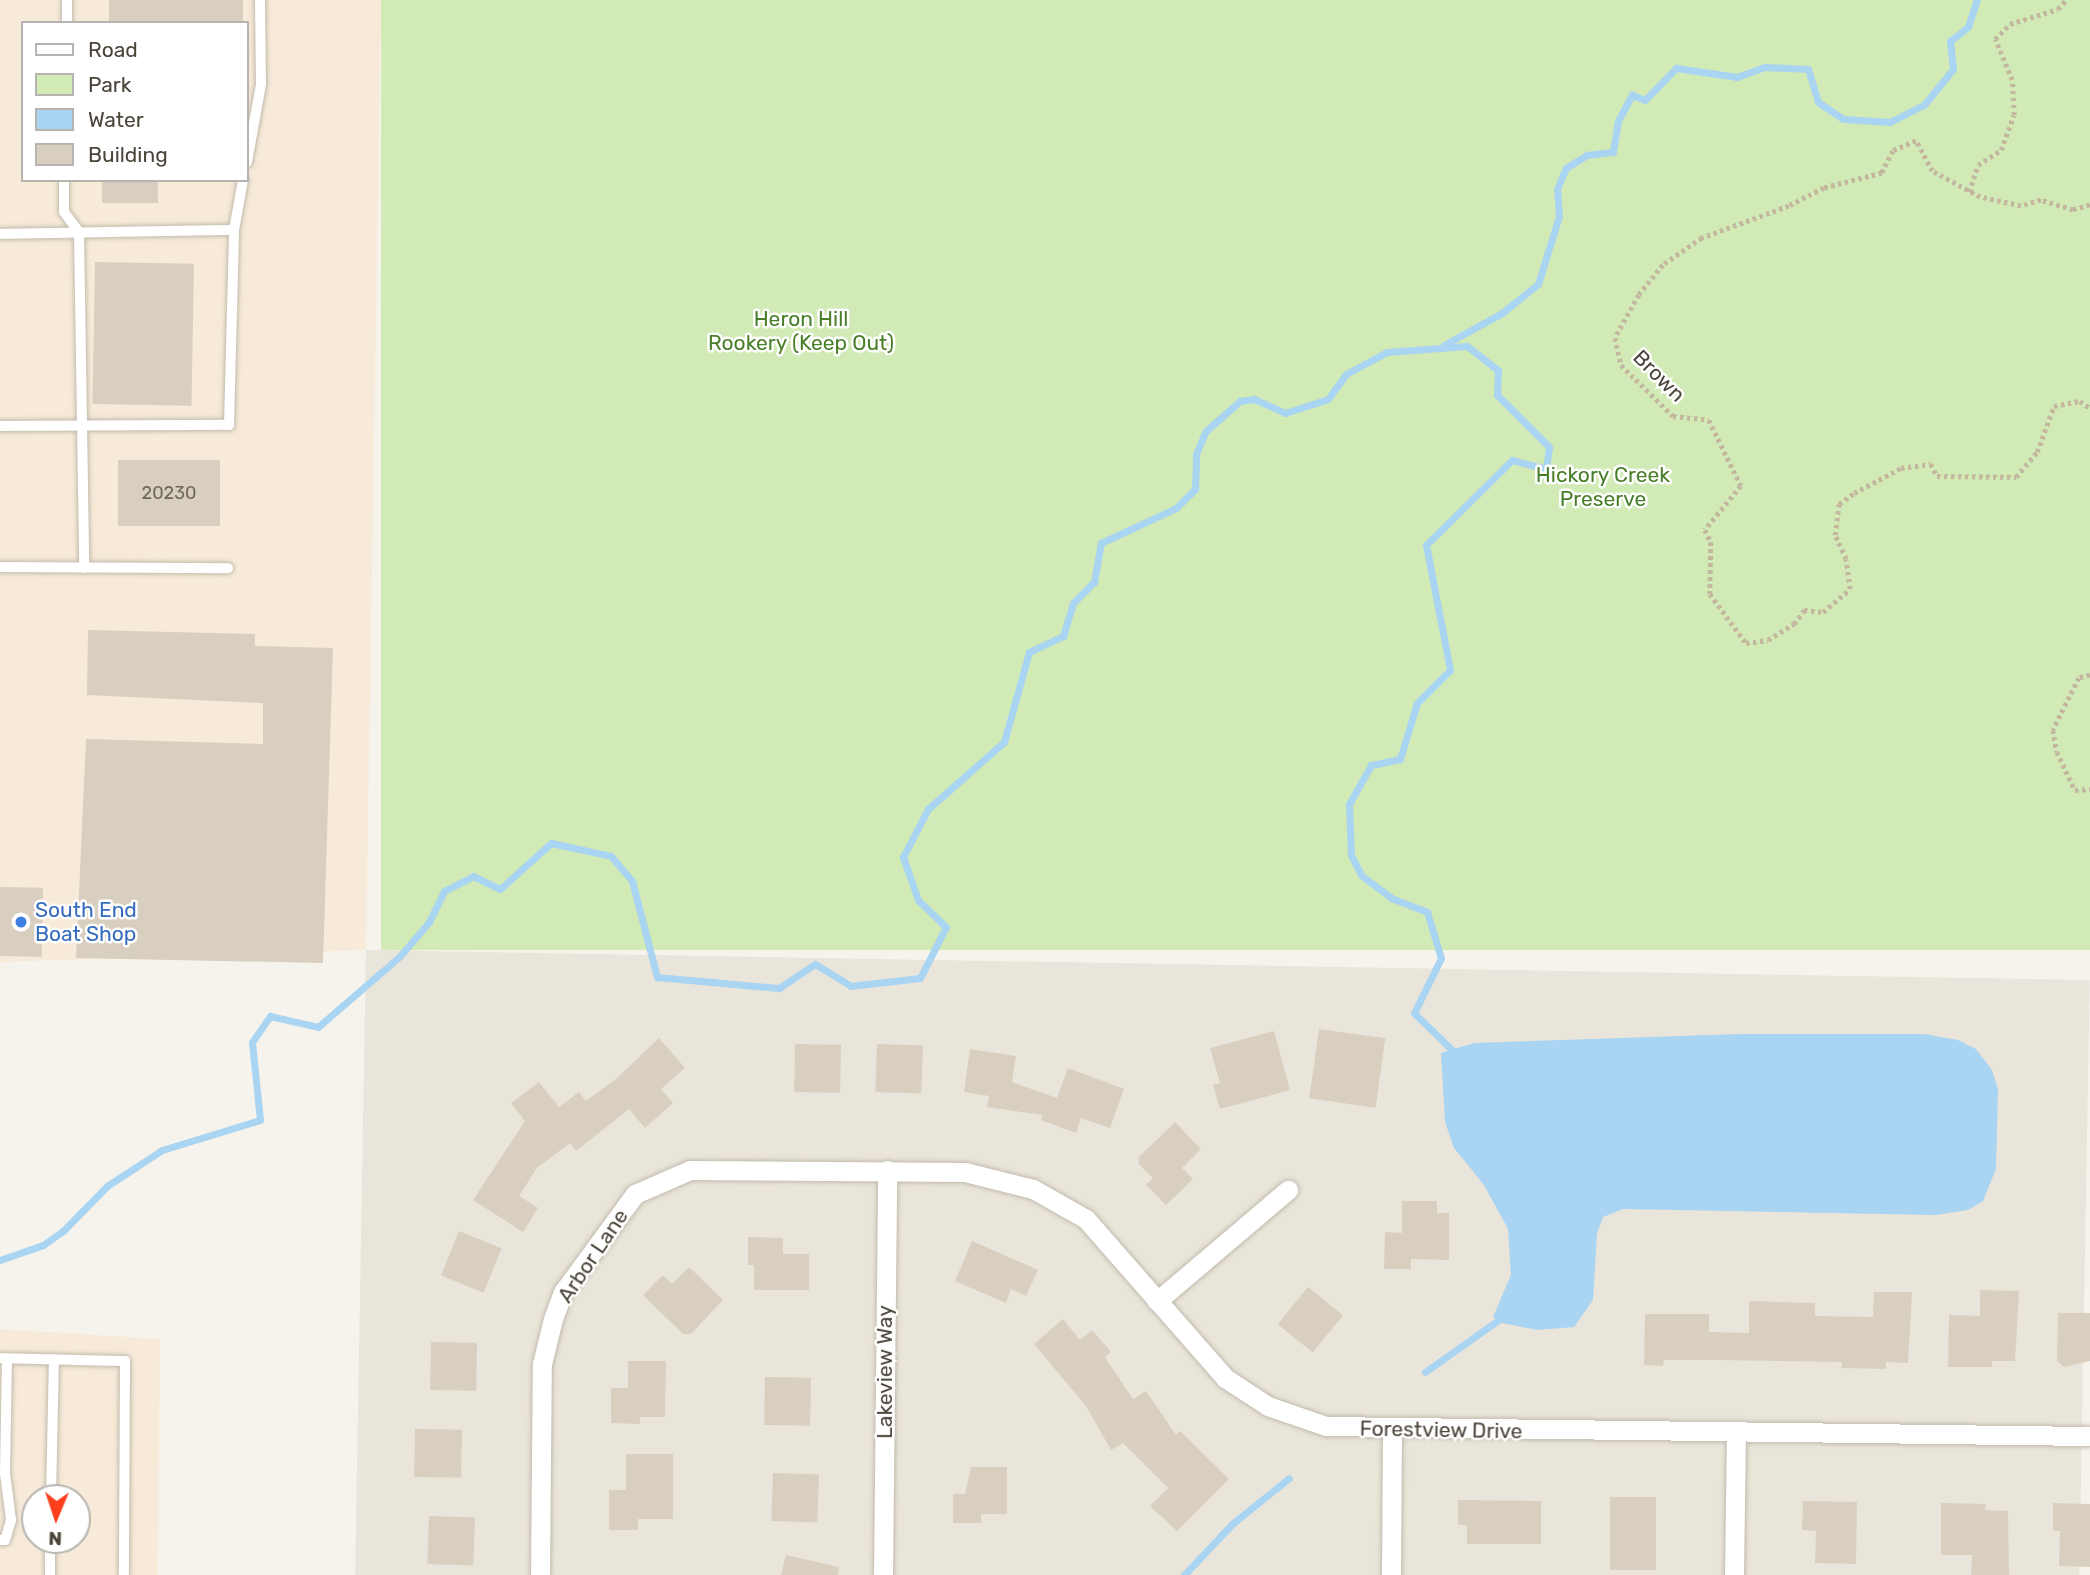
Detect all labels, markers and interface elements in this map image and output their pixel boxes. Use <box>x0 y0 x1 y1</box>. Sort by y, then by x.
legend <box>21 21 248 182</box>
text: Road <box>88 37 138 62</box>
text: Park <box>88 72 132 97</box>
text: Water <box>88 107 144 132</box>
text: Building <box>88 142 168 167</box>
park label: Heron Hill Rookery (Keep Out) <box>708 306 894 356</box>
street label: Brown <box>1628 345 1690 407</box>
park label: Hickory Creek Preserve <box>1536 462 1670 512</box>
house number: 20230 <box>142 482 196 504</box>
place label: South End Boat Shop <box>35 897 137 947</box>
marker: South End Boat Shop <box>13 914 29 930</box>
street label: Arbor Lane <box>552 1204 634 1308</box>
street label: Lakeview Way <box>872 1305 898 1439</box>
street label: Forestview Drive <box>1359 1416 1523 1444</box>
north arrow <box>21 1484 91 1554</box>
text: N <box>48 1527 63 1550</box>

